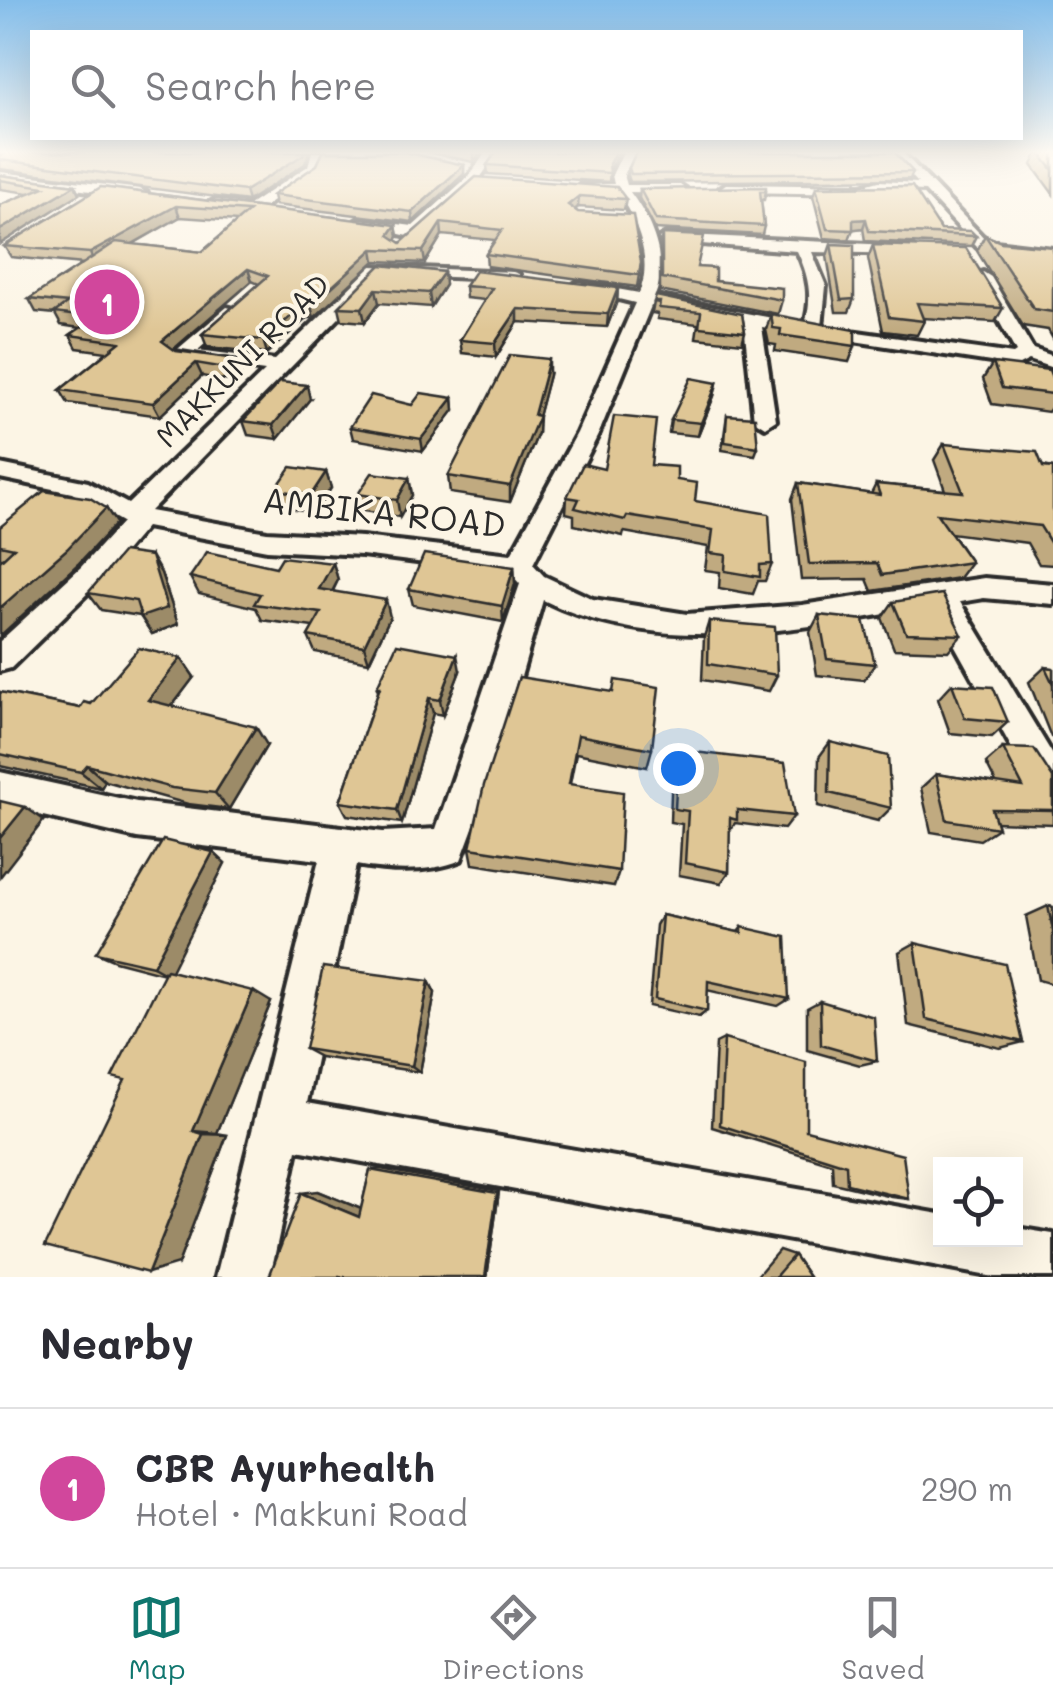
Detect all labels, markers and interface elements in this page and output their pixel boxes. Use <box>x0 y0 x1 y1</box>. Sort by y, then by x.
search box <box>30 30 1023 140</box>
icon: search <box>65 58 120 113</box>
text: Search here <box>145 60 376 110</box>
pin: 1 <box>74 264 140 340</box>
street label: MAKKUNI ROAD <box>146 264 337 455</box>
street label: AMBIKA ROAD <box>260 475 508 547</box>
your location <box>653 743 704 794</box>
map controls <box>933 1157 1023 1247</box>
button: locate <box>933 1157 1023 1247</box>
text: Nearby <box>40 1315 194 1370</box>
text: CBR Ayurhealth <box>135 1442 435 1492</box>
text: 1 <box>65 1467 80 1509</box>
text: 290 m <box>921 1467 1013 1509</box>
text: Hotel · Makkuni Road <box>135 1492 468 1534</box>
tab: Map <box>128 1590 185 1686</box>
tab: Directions <box>442 1590 585 1686</box>
tab: Saved <box>841 1590 925 1686</box>

